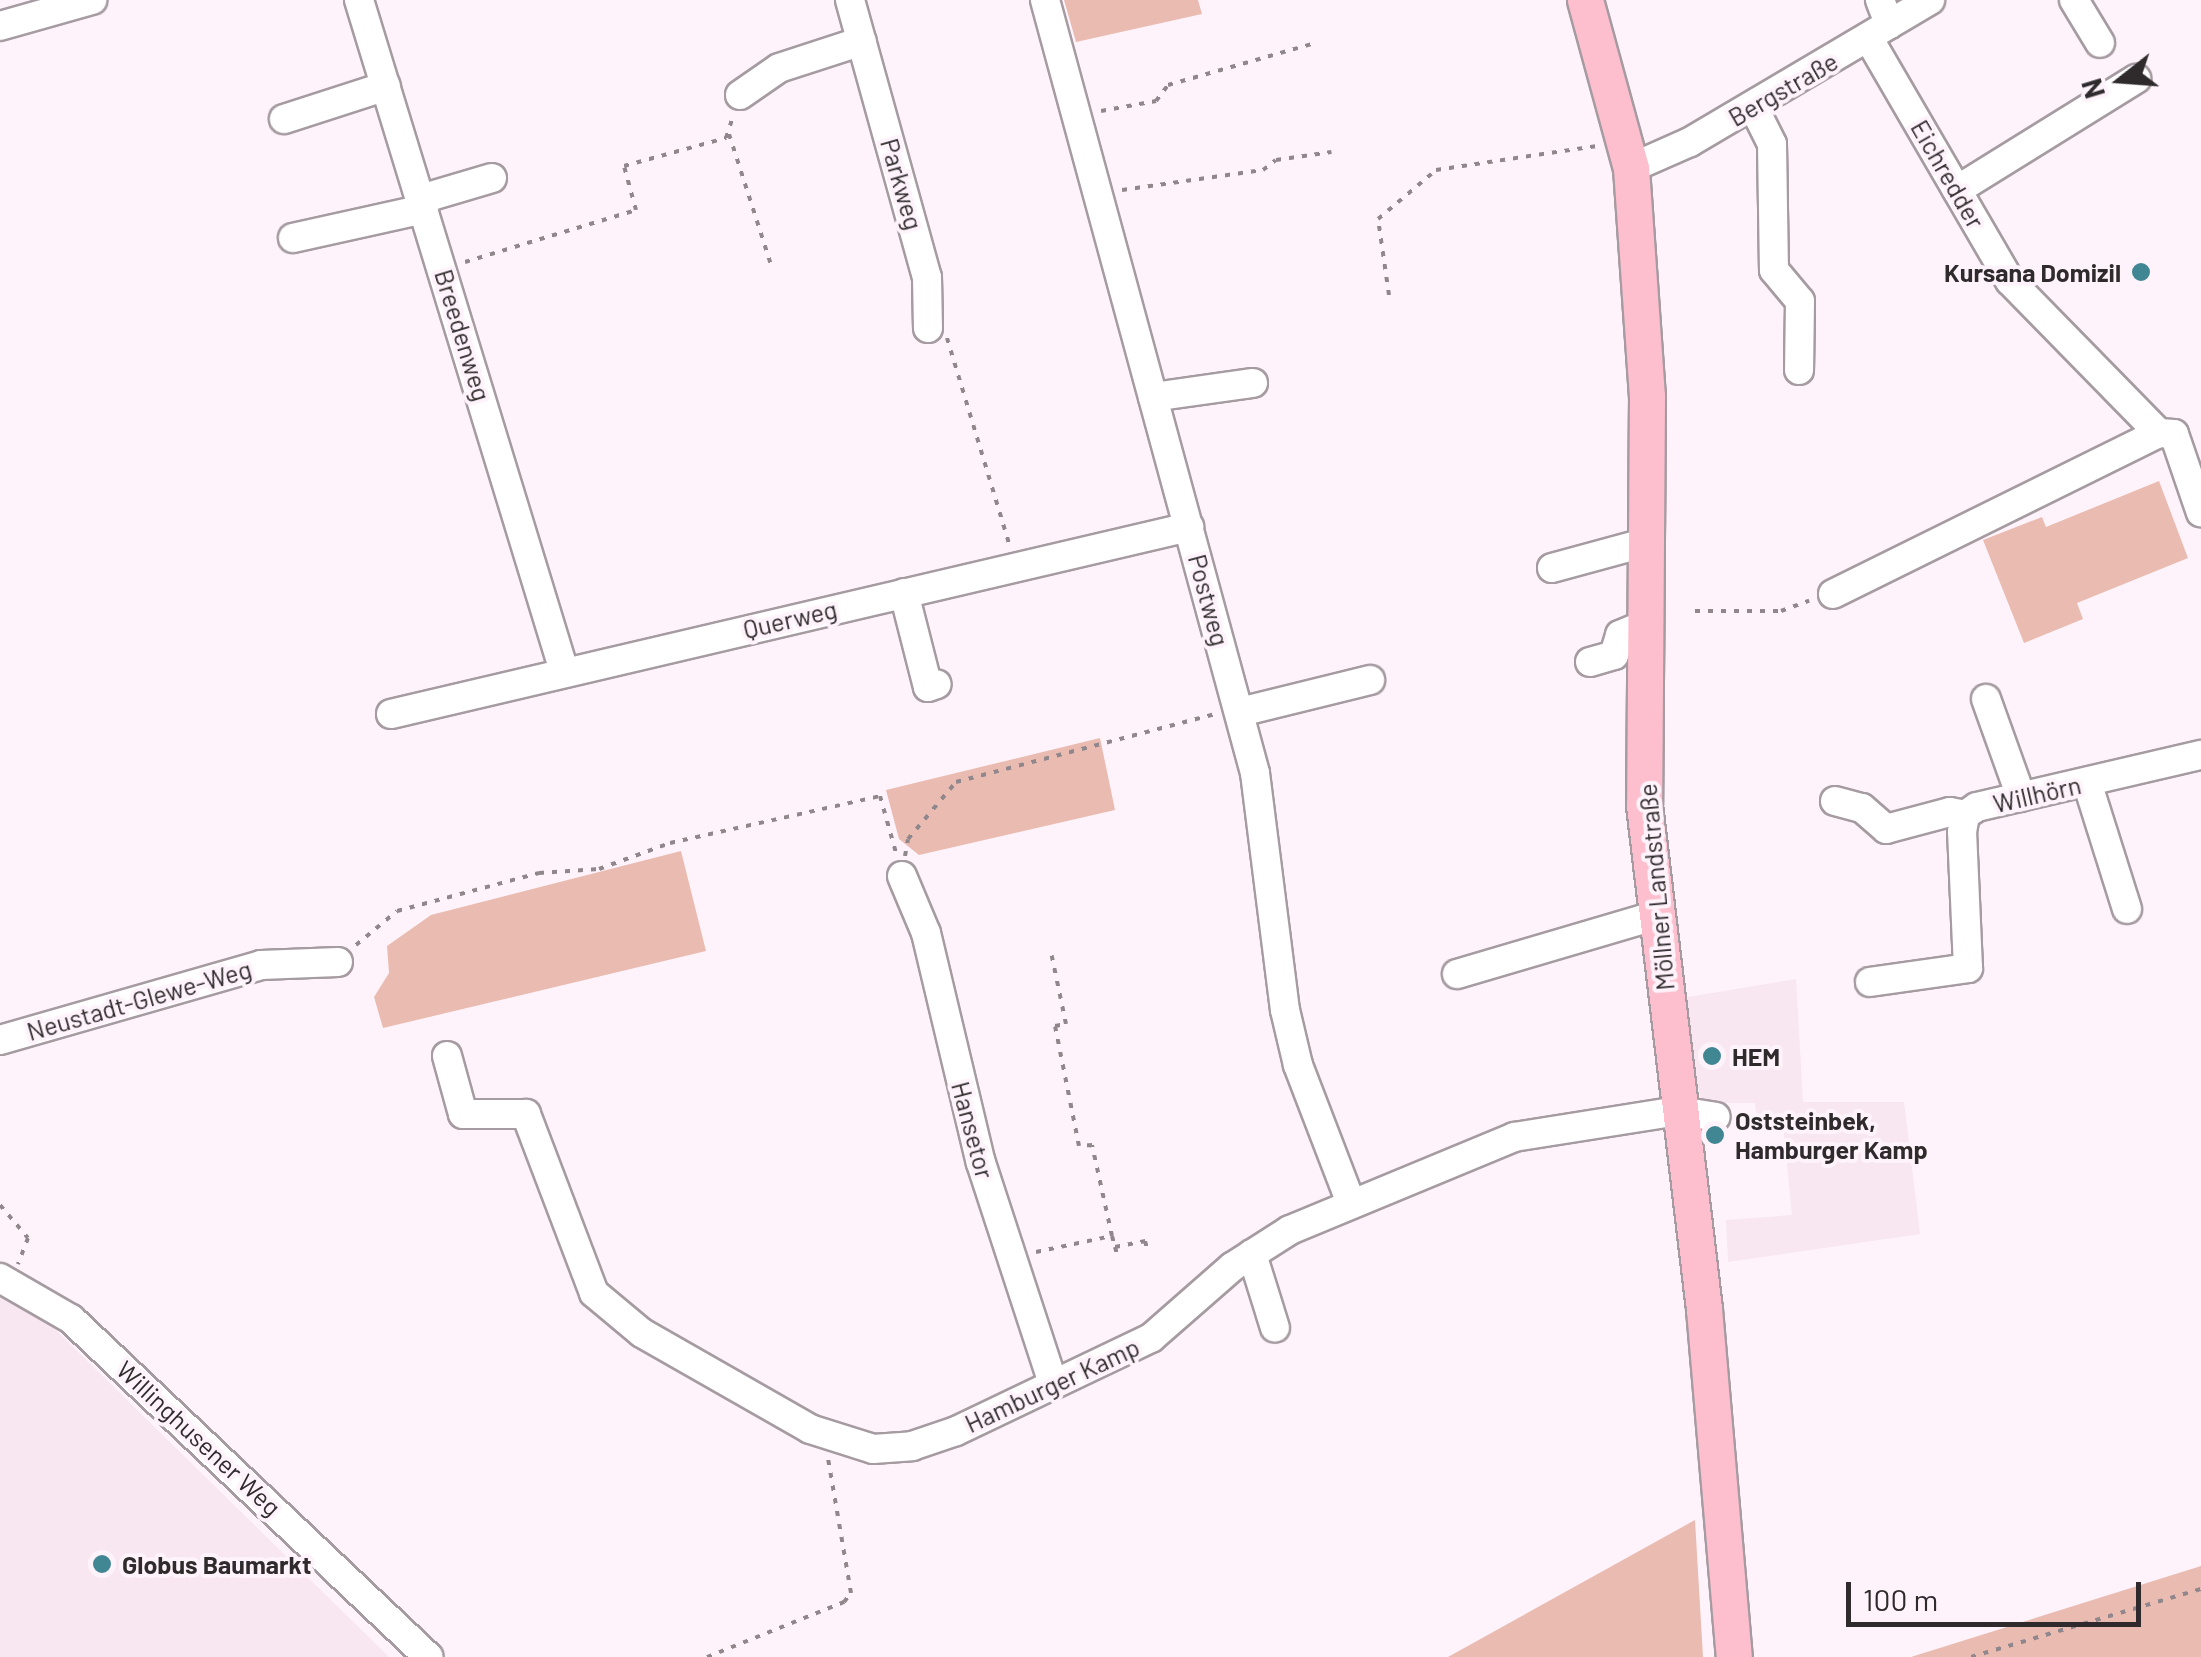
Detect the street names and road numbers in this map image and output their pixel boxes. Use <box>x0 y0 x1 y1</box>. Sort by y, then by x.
street label: Bergstraße <box>1723 46 1843 132</box>
street label: Eichredder <box>1905 115 1991 233</box>
street label: Parkweg <box>875 135 929 233</box>
street label: Breedenweg <box>429 266 497 404</box>
street label: Postweg <box>1182 551 1236 649</box>
street label: Querweg <box>740 594 840 644</box>
street label: Willhörn <box>1990 769 2084 819</box>
street label: Möllner Landstraße <box>1632 782 1680 992</box>
street label: Neustadt-Glewe-Weg <box>23 954 255 1046</box>
street label: Hansetor <box>946 1078 1000 1182</box>
street label: Hamburger Kamp <box>960 1331 1144 1439</box>
street label: Willinghusener Weg <box>111 1354 287 1522</box>

